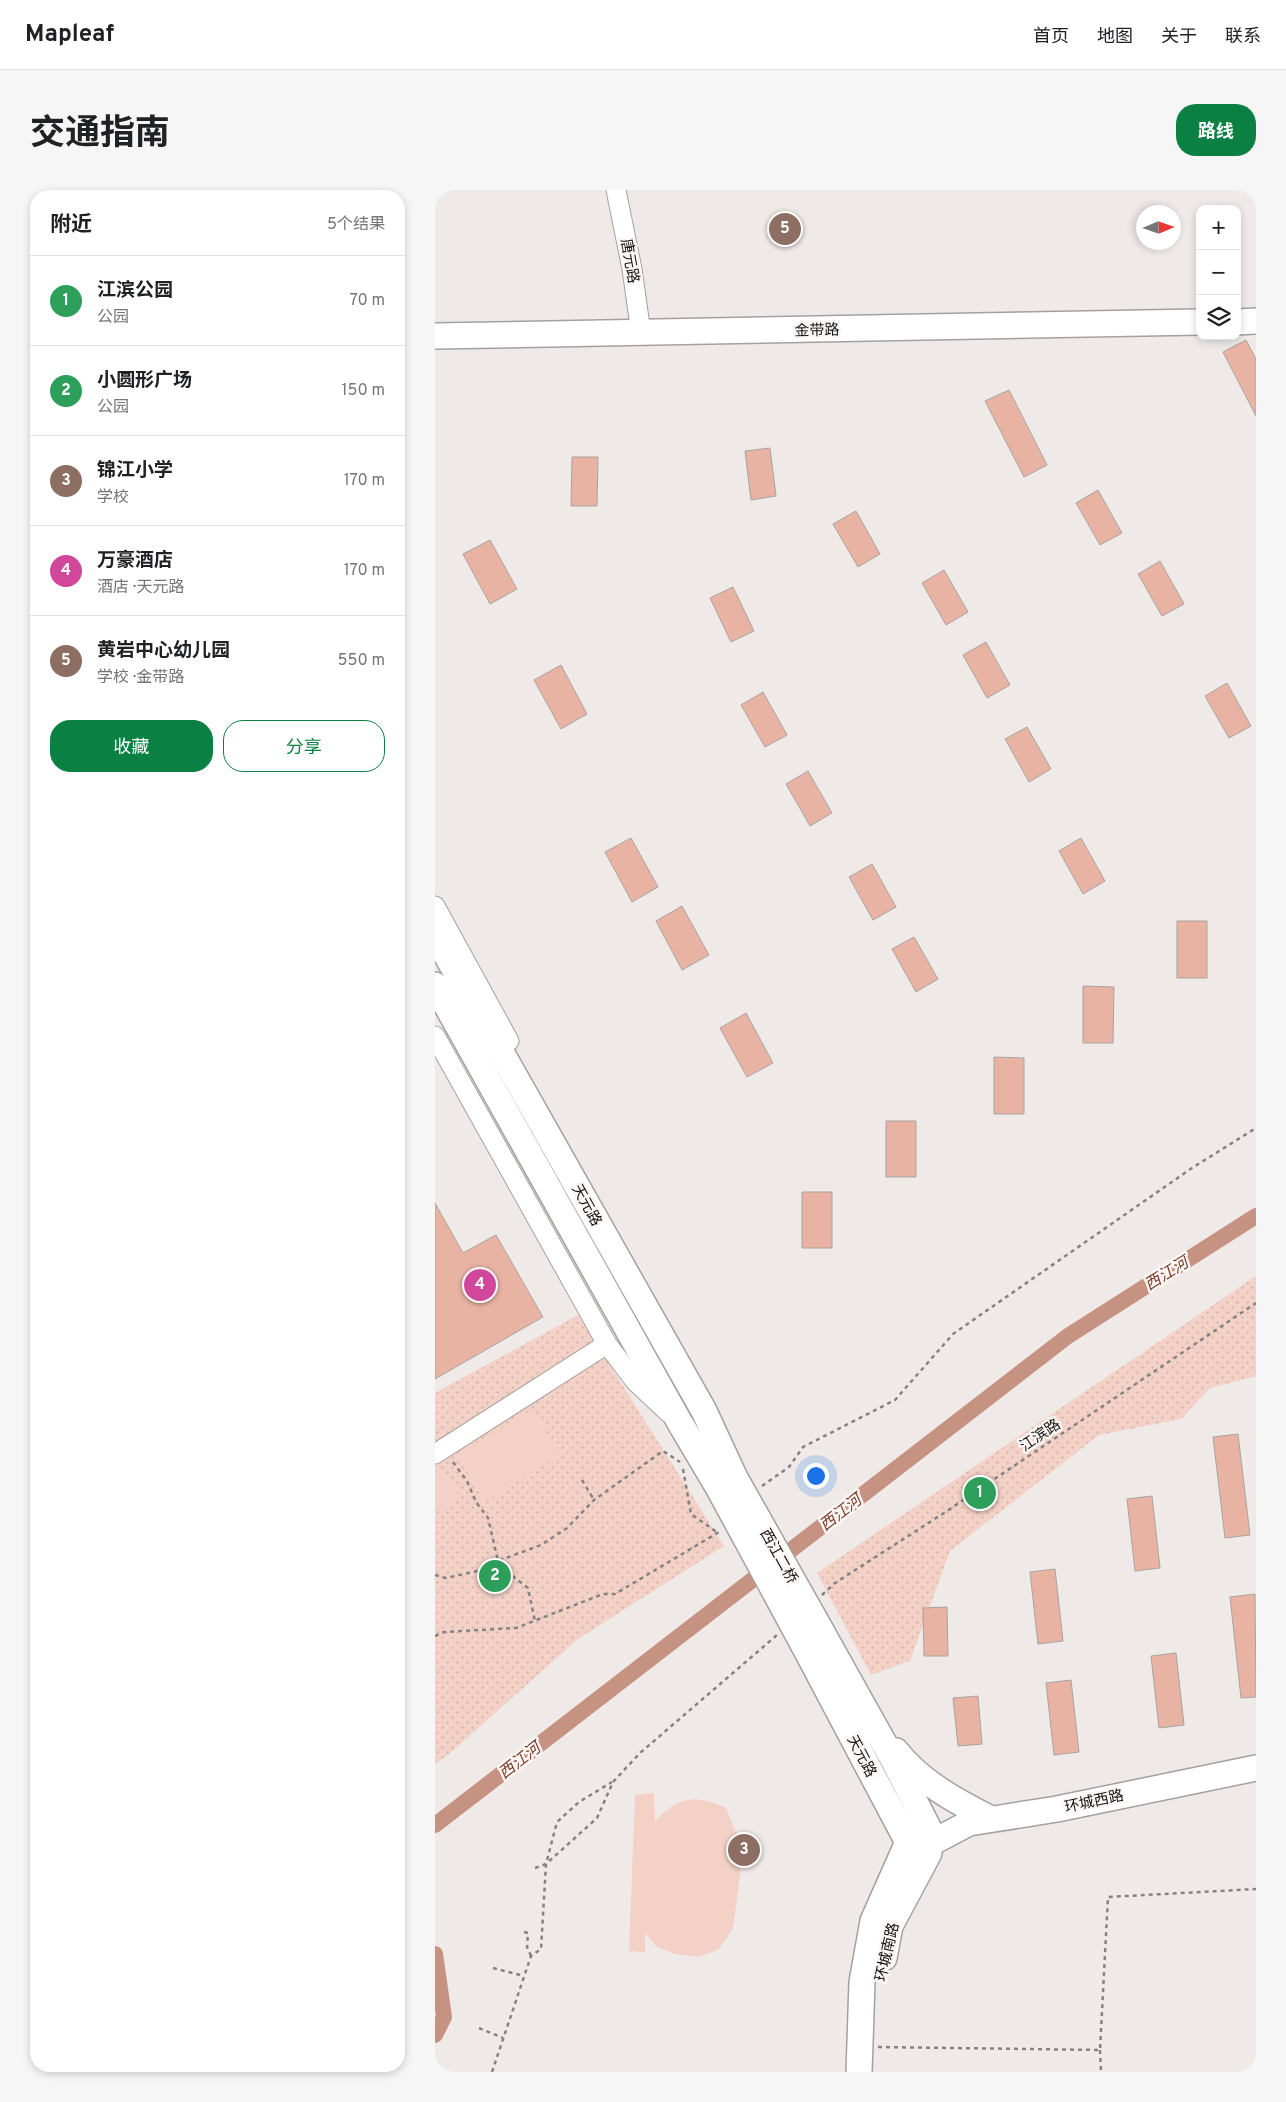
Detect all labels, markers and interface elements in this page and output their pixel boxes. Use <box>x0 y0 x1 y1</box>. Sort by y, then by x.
text: Mapleaf <box>25 20 114 50</box>
text: 首页 <box>1033 26 1069 49</box>
text: 地图 <box>1097 26 1133 49</box>
text: 关于 <box>1161 26 1197 49</box>
text: 联系 <box>1225 26 1261 49</box>
button: 路线 <box>1176 104 1256 156</box>
text: 交通指南 <box>30 113 170 157</box>
north arrow <box>1136 205 1181 250</box>
map controls <box>1196 205 1241 340</box>
button: + <box>1196 205 1241 250</box>
pin: 5 <box>769 210 801 248</box>
text: 附近 <box>50 212 92 239</box>
text: 5个结果 <box>327 215 385 235</box>
street label: 唐元路 <box>615 237 642 285</box>
button: − <box>1196 250 1241 295</box>
text: 江滨公园 <box>97 279 173 303</box>
text: 1 <box>63 291 69 311</box>
text: 70 m <box>350 291 385 311</box>
button: layers <box>1196 295 1241 340</box>
text: 公园 <box>97 308 129 328</box>
street label: 金带路 <box>794 322 840 341</box>
text: 小圆形广场 <box>97 369 192 393</box>
text: 2 <box>61 381 71 401</box>
text: 150 m <box>342 381 385 401</box>
text: 公园 <box>97 398 129 418</box>
text: 锦江小学 <box>97 459 173 483</box>
text: 3 <box>61 471 71 491</box>
text: 170 m <box>344 471 385 491</box>
text: 学校 <box>97 488 129 508</box>
text: 万豪酒店 <box>97 549 173 573</box>
text: 4 <box>61 561 71 581</box>
text: 170 m <box>344 561 385 581</box>
text: 酒店 · 天元路 <box>97 578 185 598</box>
text: 黄岩中心幼儿园 <box>97 639 230 663</box>
text: 5 <box>61 651 71 671</box>
text: 550 m <box>338 651 385 671</box>
text: 学校 · 金带路 <box>97 668 185 688</box>
button: 收藏 <box>50 720 213 772</box>
button: 分享 <box>223 720 385 772</box>
street label: 天元路 <box>566 1181 605 1230</box>
water label: 西江河 <box>1141 1252 1195 1296</box>
pin: 4 <box>464 1266 496 1304</box>
street label: 江滨路 <box>1017 1416 1065 1457</box>
your location <box>803 1463 829 1489</box>
pin: 1 <box>964 1474 996 1512</box>
water label: 西江河 <box>816 1489 869 1536</box>
street label: 西江二桥 <box>755 1526 801 1588</box>
pin: 2 <box>479 1557 511 1595</box>
street label: 天元路 <box>842 1732 880 1781</box>
water label: 西江河 <box>495 1737 548 1784</box>
street label: 环城西路 <box>1063 1787 1126 1818</box>
pin: 3 <box>728 1831 760 1869</box>
street label: 环城南路 <box>872 1921 904 1984</box>

